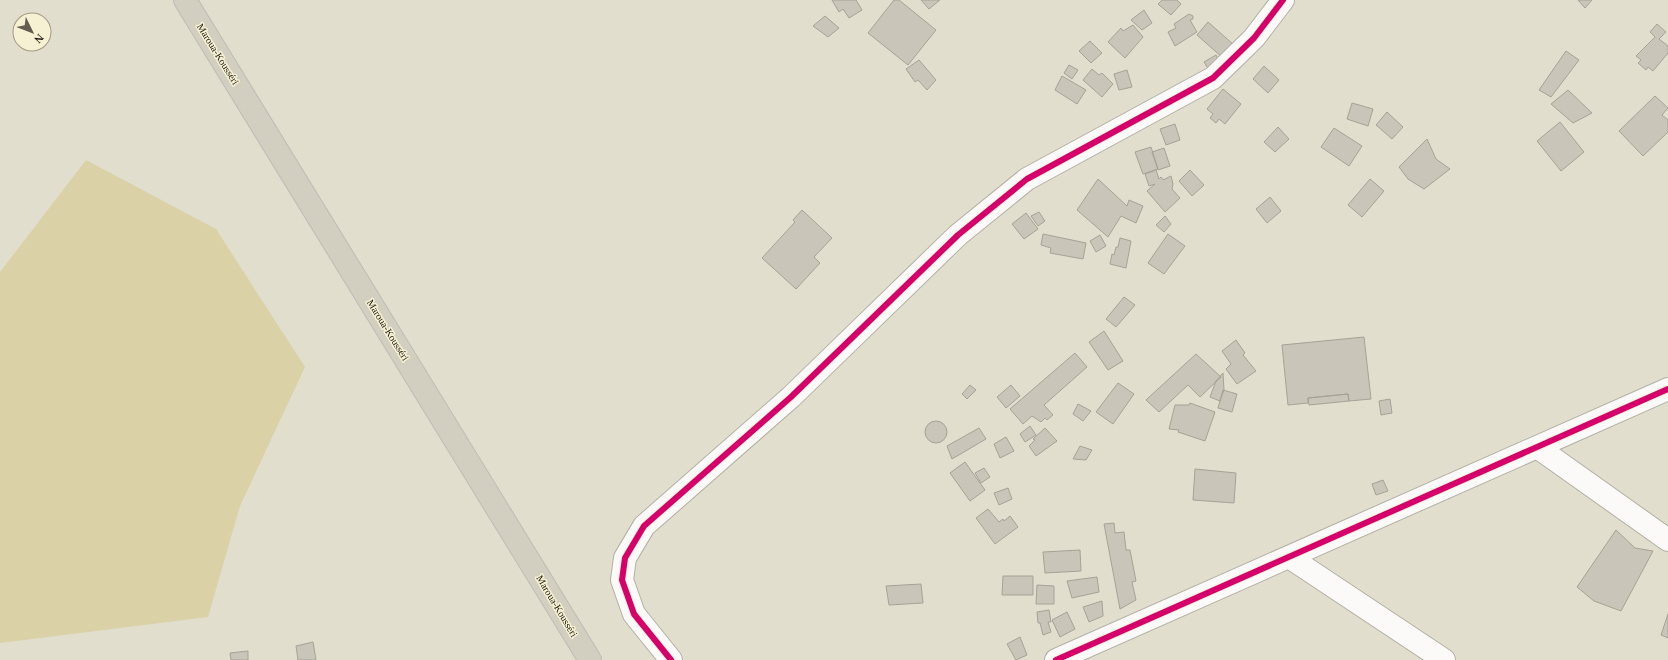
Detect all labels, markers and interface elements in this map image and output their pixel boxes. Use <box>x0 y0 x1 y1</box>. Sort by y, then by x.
north arrow <box>12 12 52 52</box>
street label: Maroua-Kousséri <box>195 21 241 87</box>
text: N <box>32 32 46 46</box>
street label: Maroua-Kousséri <box>365 297 411 363</box>
street label: Maroua-Kousséri <box>534 573 580 639</box>

